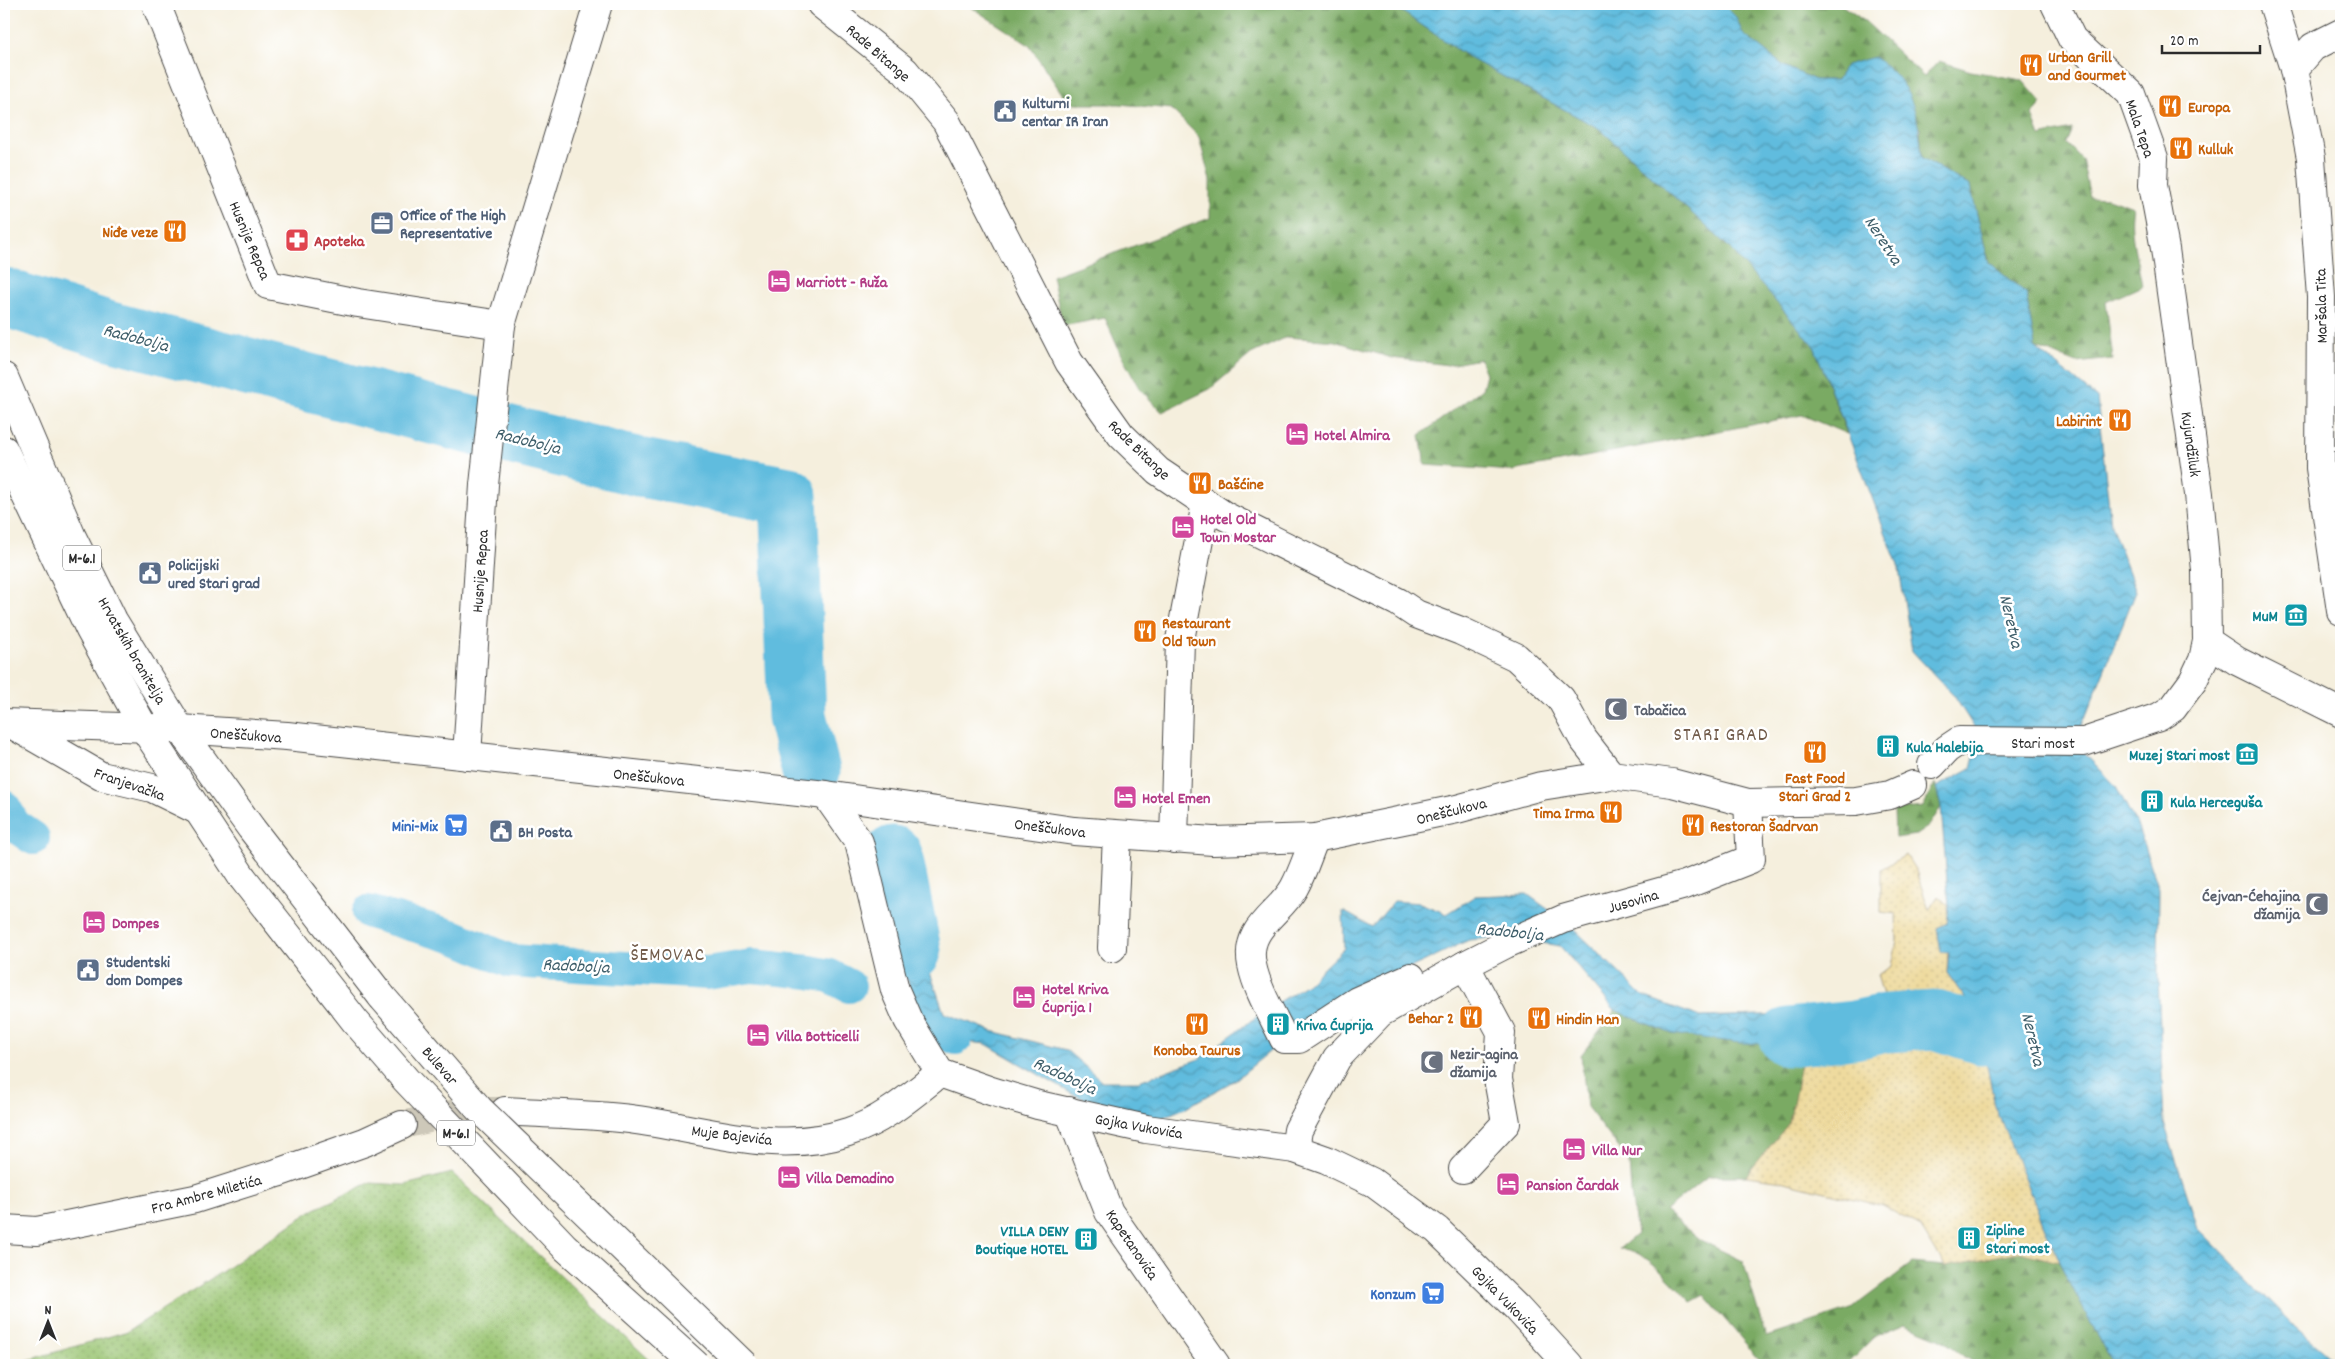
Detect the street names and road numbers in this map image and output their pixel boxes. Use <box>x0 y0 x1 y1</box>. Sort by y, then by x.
street label: Rade Bitange <box>840 19 915 88</box>
street label: Mala Tepa <box>2118 97 2159 161</box>
street label: Husnije Repca <box>222 198 276 284</box>
street label: Maršala Tita <box>2310 268 2335 344</box>
street label: Kujundžiluk <box>2174 410 2206 479</box>
street label: Rade Bitange <box>1102 415 1175 486</box>
street label: Husnije Repca <box>467 528 496 613</box>
road number: M-6.1 <box>63 546 101 570</box>
street label: Hrvatskih branitelja <box>91 593 171 710</box>
street label: Oneščukova <box>209 723 283 751</box>
street label: Stari most <box>2011 733 2075 756</box>
street label: Franjevačka <box>91 762 168 808</box>
street label: Oneščukova <box>612 763 686 794</box>
street label: Oneščukova <box>1414 792 1490 832</box>
street label: Oneščukova <box>1013 814 1087 845</box>
street label: Jusovina <box>1606 884 1662 920</box>
street label: Bulevar <box>416 1042 463 1091</box>
street label: Gojka Vukovića <box>1093 1108 1185 1147</box>
road number: M-6.1 <box>437 1120 475 1146</box>
street label: Muje Bajevića <box>690 1120 774 1153</box>
street label: Fra Ambre Miletića <box>149 1169 265 1221</box>
street label: Kapetanovića <box>1099 1205 1163 1286</box>
street label: Gojka Vukovića <box>1465 1261 1544 1341</box>

